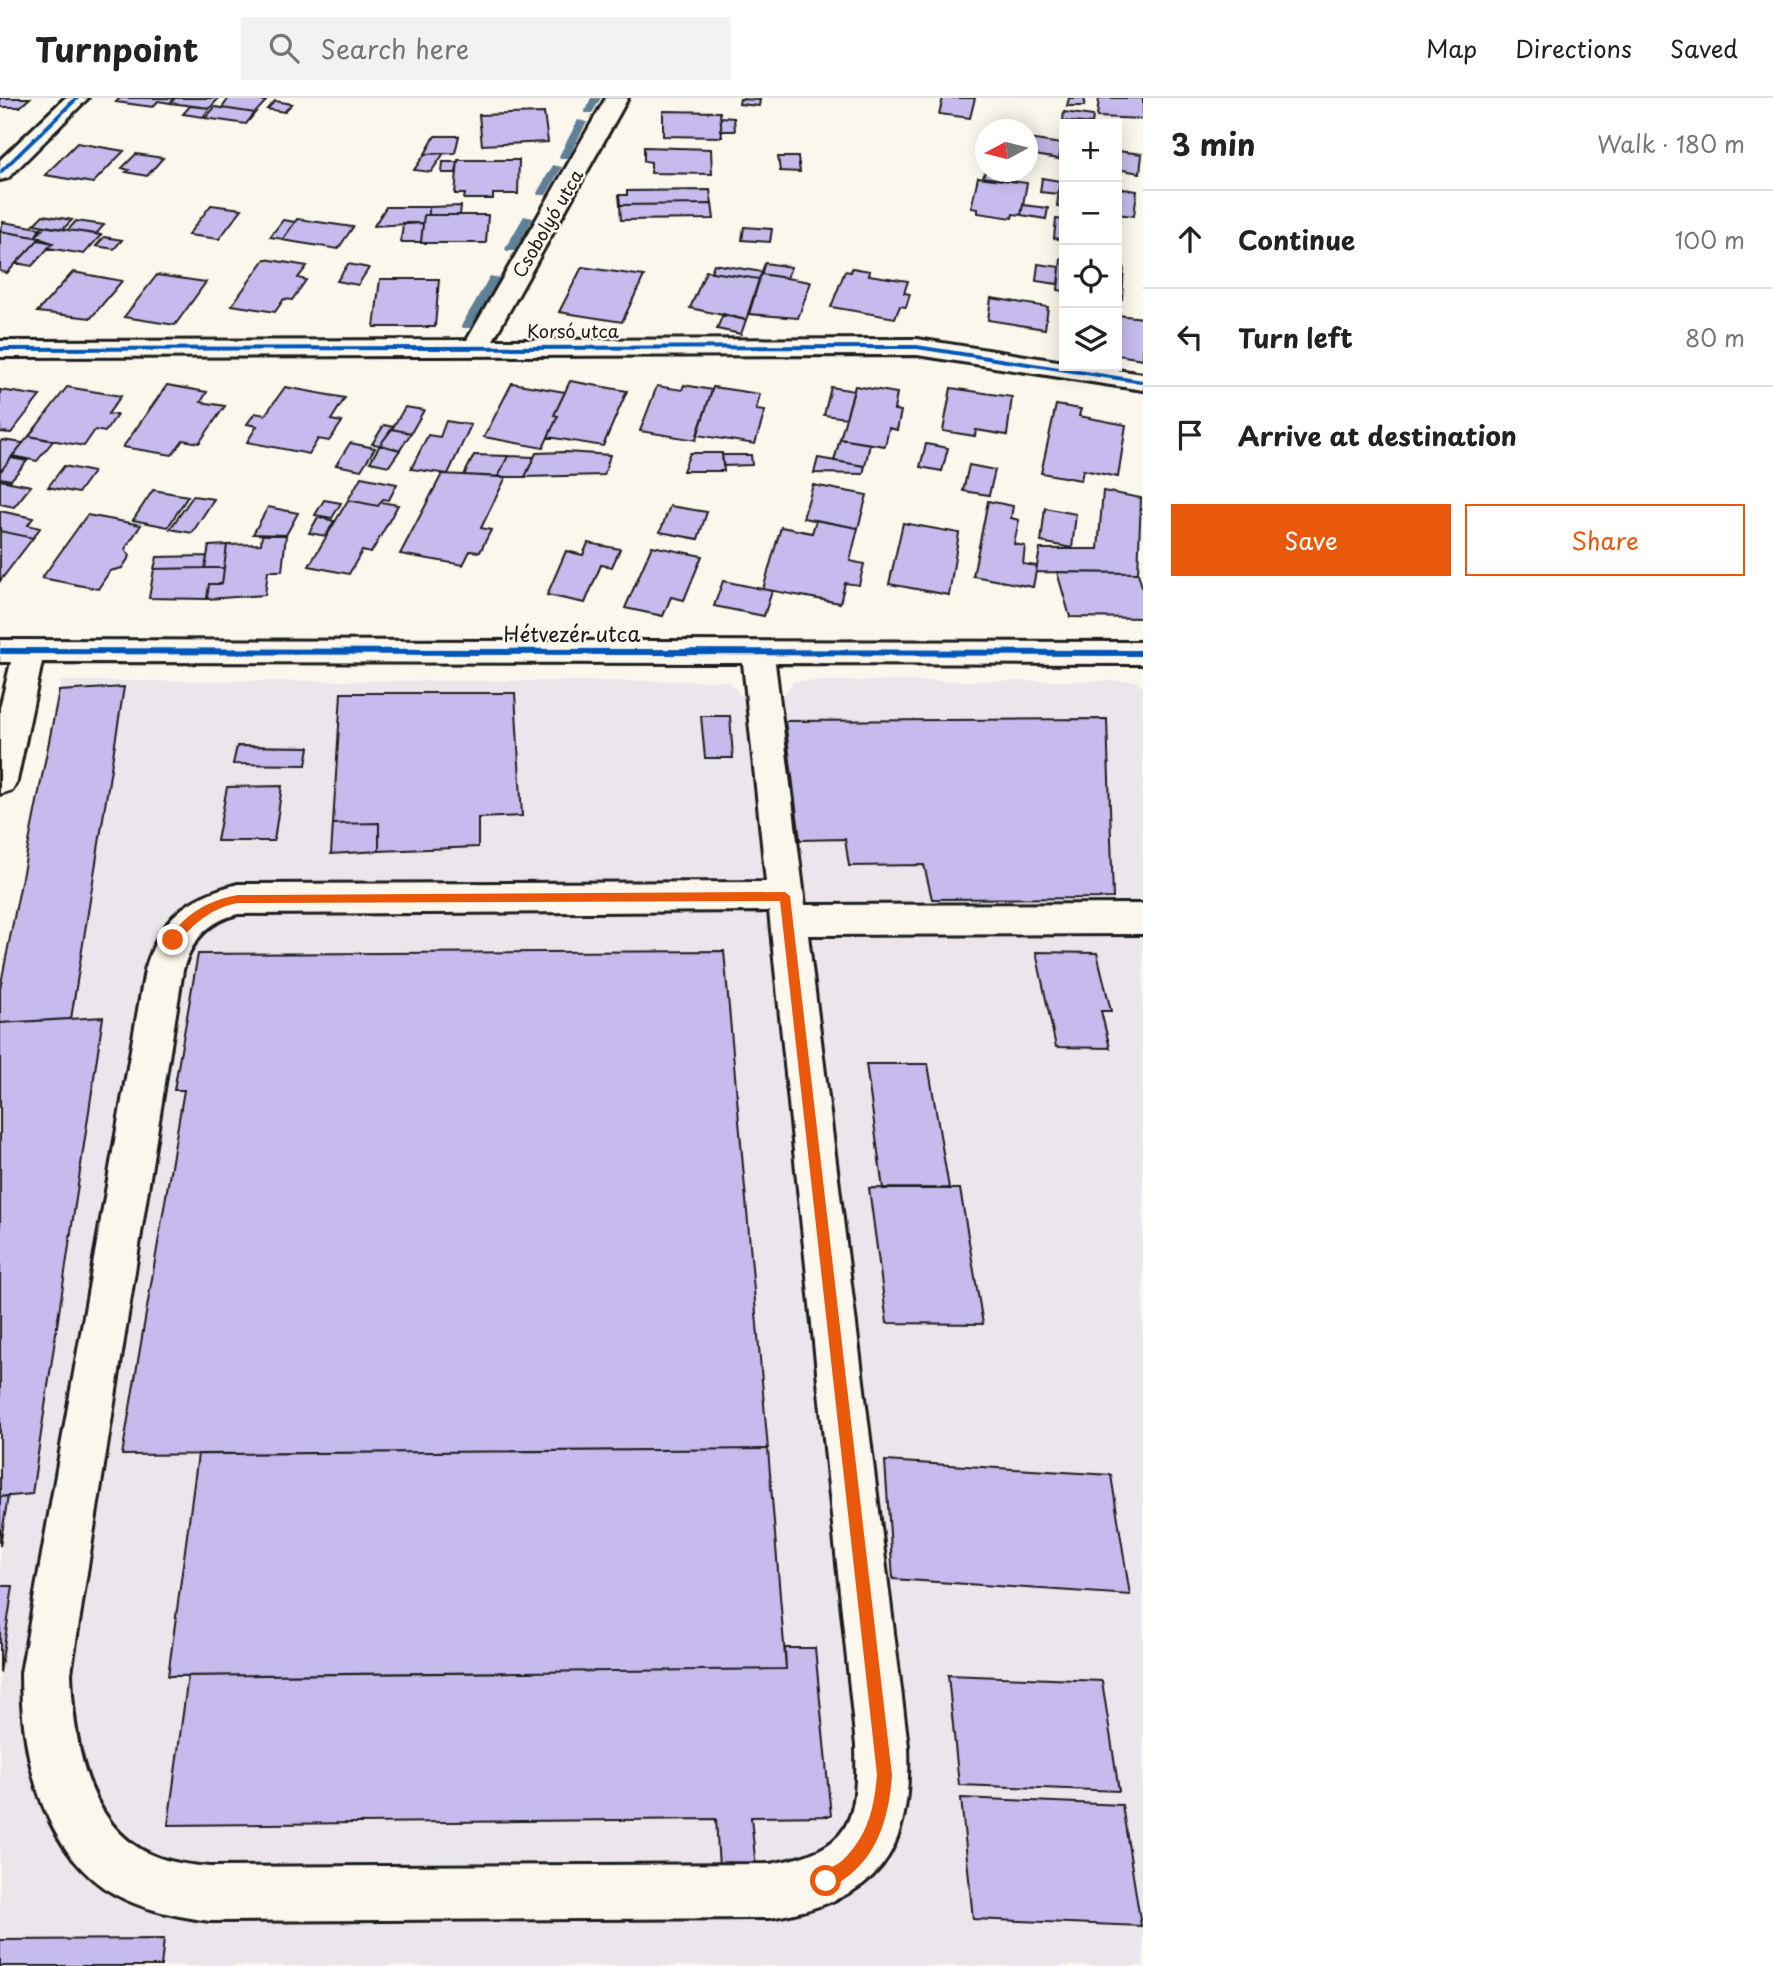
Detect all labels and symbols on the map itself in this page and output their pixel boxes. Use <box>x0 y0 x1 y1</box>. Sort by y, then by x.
north arrow <box>975 119 1038 182</box>
street label: Csobolyó utca <box>505 163 589 282</box>
street label: Korsó utca <box>527 317 620 344</box>
street label: Hétvezér utca <box>503 617 641 649</box>
route end <box>157 924 188 955</box>
route start <box>810 1865 841 1896</box>

